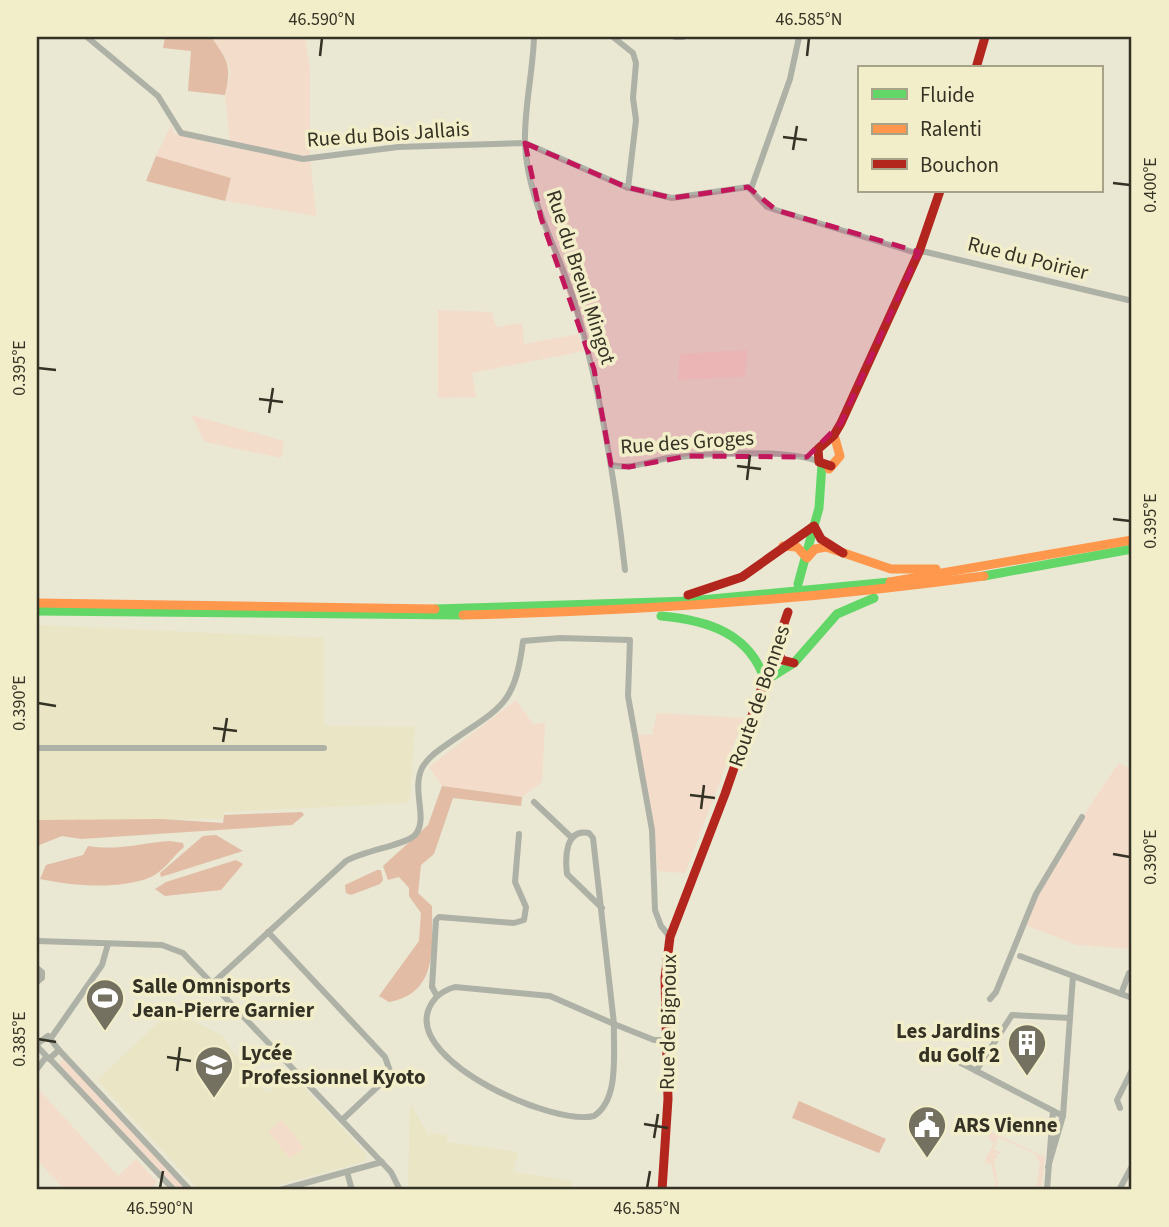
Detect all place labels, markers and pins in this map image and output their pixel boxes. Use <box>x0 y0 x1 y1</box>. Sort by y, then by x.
place label: Salle Omnisports Jean-Pierre Garnier <box>132 971 315 1025</box>
sports icon: Salle Omnisports Jean-Pierre Garnier <box>84 977 126 1032</box>
place label: Les Jardins du Golf 2 <box>896 1016 1000 1070</box>
building icon: Les Jardins du Golf 2 <box>1006 1022 1048 1077</box>
place label: Lycée Professionnel Kyoto <box>241 1038 426 1092</box>
school or university icon: Lycée Professionnel Kyoto <box>193 1044 235 1099</box>
public building icon: ARS Vienne <box>906 1104 948 1159</box>
place label: ARS Vienne <box>953 1110 1058 1140</box>

